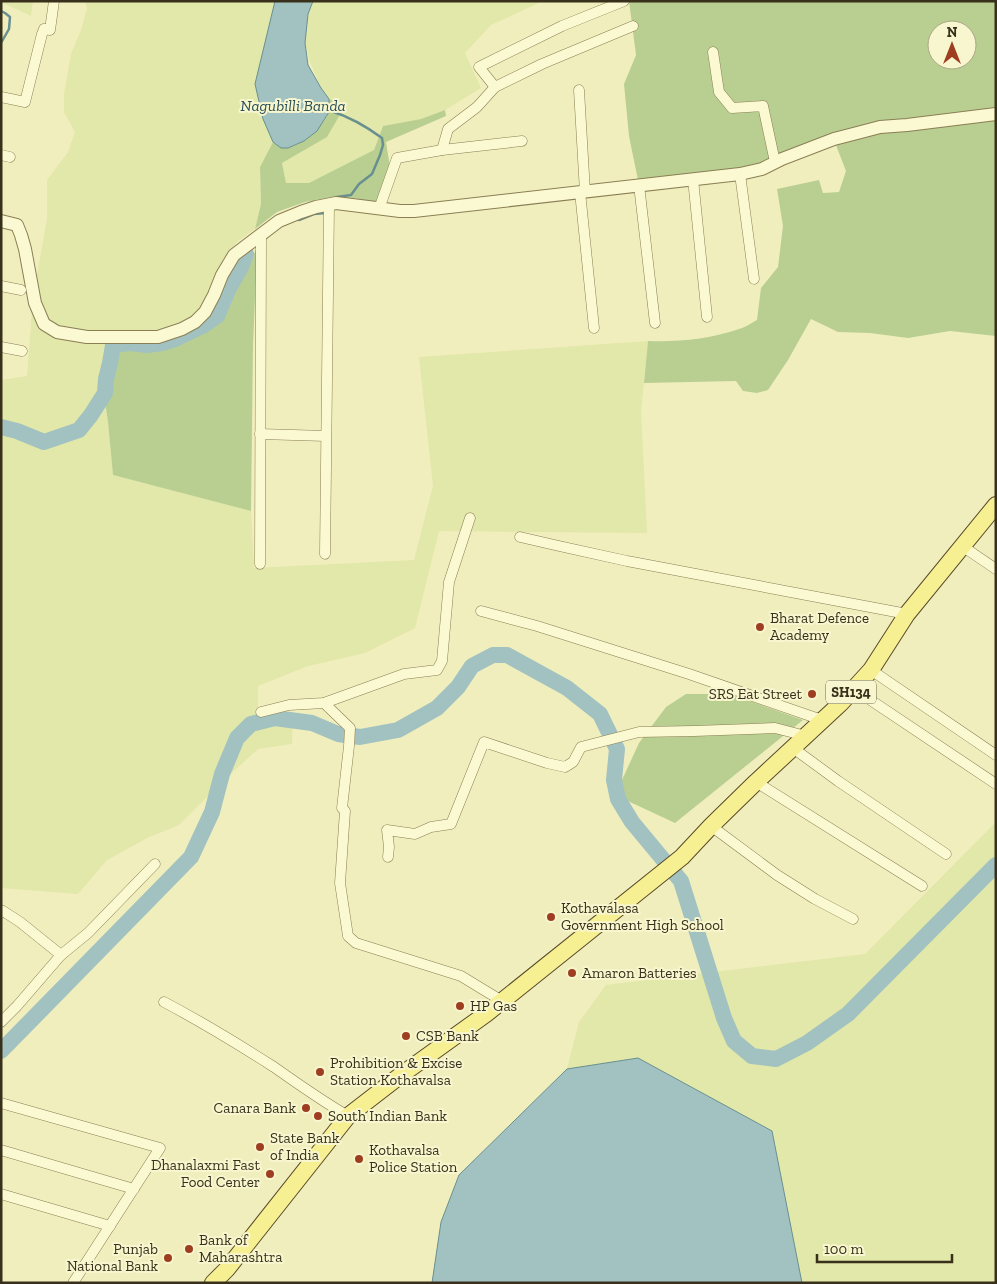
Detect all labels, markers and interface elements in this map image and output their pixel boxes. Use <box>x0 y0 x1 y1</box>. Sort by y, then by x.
north arrow <box>927 20 977 70</box>
text: N <box>947 24 958 41</box>
water label: Nagubilli Banda <box>240 96 346 115</box>
place label: Bharat Defence Academy <box>770 609 869 644</box>
marker: Bharat Defence Academy <box>754 621 766 633</box>
road number: SH134 <box>826 680 876 704</box>
place label: SRS Eat Street <box>709 685 802 703</box>
marker: SRS Eat Street <box>806 688 818 700</box>
place label: Kothavalasa Government High School <box>561 899 724 934</box>
marker: Kothavalasa Government High School <box>545 911 557 923</box>
place label: Amaron Batteries <box>582 964 697 982</box>
marker: Amaron Batteries <box>566 967 578 979</box>
place label: HP Gas <box>470 997 517 1015</box>
marker: HP Gas <box>454 1000 466 1012</box>
place label: CSB Bank <box>416 1027 479 1045</box>
marker: CSB Bank <box>400 1030 412 1042</box>
place label: Prohibition & Excise Station Kothavalsa <box>330 1054 462 1089</box>
marker: Prohibition & Excise Station Kothavalsa <box>314 1066 326 1078</box>
place label: Canara Bank <box>214 1099 296 1117</box>
marker: Canara Bank <box>300 1102 312 1114</box>
place label: South Indian Bank <box>328 1107 447 1125</box>
marker: South Indian Bank <box>312 1110 324 1122</box>
place label: State Bank of India <box>270 1129 340 1164</box>
marker: State Bank of India <box>254 1141 266 1153</box>
place label: Kothavalsa Police Station <box>369 1141 458 1176</box>
marker: Kothavalsa Police Station <box>353 1153 365 1165</box>
place label: Dhanalaxmi Fast Food Center <box>151 1156 260 1191</box>
marker: Dhanalaxmi Fast Food Center <box>264 1168 276 1180</box>
place label: Bank of Maharashtra <box>199 1231 283 1266</box>
scale bar <box>817 1232 952 1264</box>
place label: Punjab National Bank <box>67 1240 158 1275</box>
text: 100 m <box>824 1240 863 1258</box>
marker: Bank of Maharashtra <box>183 1243 195 1255</box>
marker: Punjab National Bank <box>162 1252 174 1264</box>

